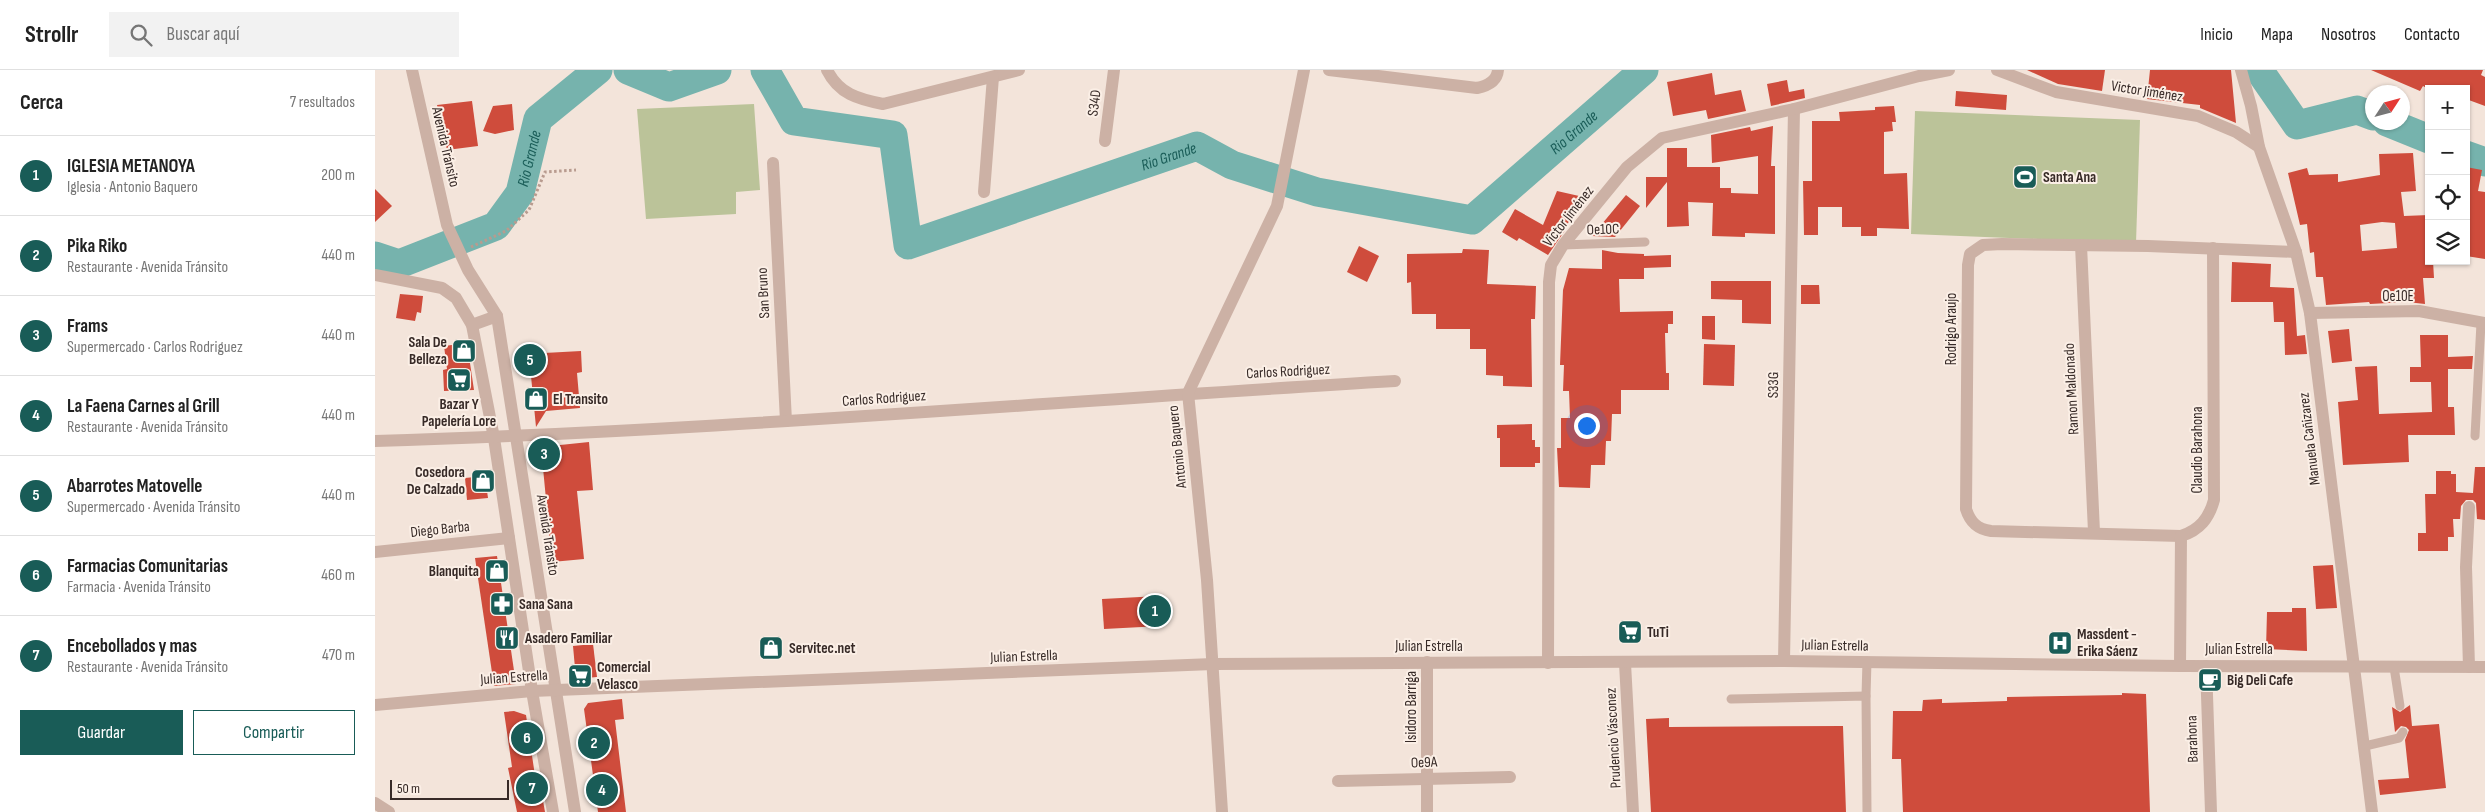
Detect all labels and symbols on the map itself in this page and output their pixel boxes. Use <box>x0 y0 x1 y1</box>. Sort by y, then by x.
street label: Victor Jiménez <box>2110 76 2185 107</box>
north arrow <box>2365 85 2410 130</box>
street label: S34D <box>1083 89 1106 117</box>
street label: Avenida Tránsito <box>427 104 464 189</box>
water label: Rio Grande <box>1546 107 1602 159</box>
water label: Rio Grande <box>514 129 546 189</box>
water label: Rio Grande <box>1139 139 1199 175</box>
sports icon: Santa Ana <box>2012 164 2038 190</box>
place label: Santa Ana <box>2043 168 2096 187</box>
street label: Victor Jiménez <box>1539 182 1598 251</box>
street label: Oe10C <box>1586 219 1620 240</box>
street label: San Bruno <box>753 267 774 319</box>
street label: Oe10E <box>2382 287 2414 306</box>
street label: Rodrigo Araujo <box>1942 293 1961 365</box>
place label: Sala De Belleza <box>408 333 447 369</box>
shop icon: Sala De Belleza <box>451 338 477 364</box>
pin: 5 <box>514 341 546 379</box>
street label: Ramon Maldonado <box>2060 343 2083 435</box>
street label: Carlos Rodriguez <box>1246 360 1331 383</box>
supermarket icon: Bazar Y Papelería Lore <box>446 367 472 393</box>
street label: S33G <box>1764 372 1783 398</box>
shop icon: El Transito <box>523 386 549 412</box>
street label: Carlos Rodriguez <box>842 386 927 411</box>
place label: El Transito <box>553 390 608 409</box>
street label: Manuela Cañizarez <box>2294 391 2325 486</box>
place label: Bazar Y Papelería Lore <box>422 395 496 431</box>
street label: Antonio Baquero <box>1164 405 1191 490</box>
street label: Claudio Barahona <box>2188 406 2207 493</box>
your location <box>1574 413 1600 439</box>
pin: 3 <box>528 435 560 473</box>
place label: Cosedora De Calzado <box>407 463 465 499</box>
shop icon: Cosedora De Calzado <box>470 468 496 494</box>
street label: Avenida Tránsito <box>532 492 563 577</box>
street label: Diego Barba <box>409 517 471 542</box>
shop icon: Blanquita <box>484 558 510 584</box>
place label: Blanquita <box>429 562 479 581</box>
pharmacy icon: Sana Sana <box>489 591 515 617</box>
pin: 1 <box>1139 592 1171 630</box>
place label: Sana Sana <box>519 595 573 614</box>
supermarket icon: TuTi <box>1617 619 1643 645</box>
place label: TuTi <box>1647 623 1669 642</box>
restaurant icon: Asadero Familiar <box>494 625 520 651</box>
place label: Massdent - Erika Sáenz <box>2077 625 2138 661</box>
place label: Asadero Familiar <box>524 629 613 648</box>
hospital icon: Massdent - Erika Sáenz <box>2047 630 2073 656</box>
shop icon: Servitec.net <box>758 635 784 661</box>
street label: Julian Estrella <box>1800 635 1869 656</box>
street label: Julian Estrella <box>1394 637 1463 656</box>
place label: Servitec.net <box>789 639 856 658</box>
street label: Julian Estrella <box>2204 640 2273 659</box>
street label: Julian Estrella <box>989 646 1058 667</box>
place label: Comercial Velasco <box>597 658 651 694</box>
supermarket icon: Comercial Velasco <box>567 663 593 689</box>
street label: Julian Estrella <box>479 666 549 689</box>
cafe icon: Big Deli Cafe <box>2197 667 2223 693</box>
street label: Isidoro Barriga <box>1402 671 1421 743</box>
place label: Big Deli Cafe <box>2227 671 2293 690</box>
street label: Prudencio Vásconez <box>1601 687 1626 789</box>
street label: Barahona <box>2182 715 2203 763</box>
pin: 6 <box>511 719 543 757</box>
pin: 2 <box>578 724 610 762</box>
street label: Oe9A <box>1410 753 1438 772</box>
pin: 7 <box>516 769 548 807</box>
pin: 4 <box>586 771 618 809</box>
scale bar <box>390 777 509 800</box>

